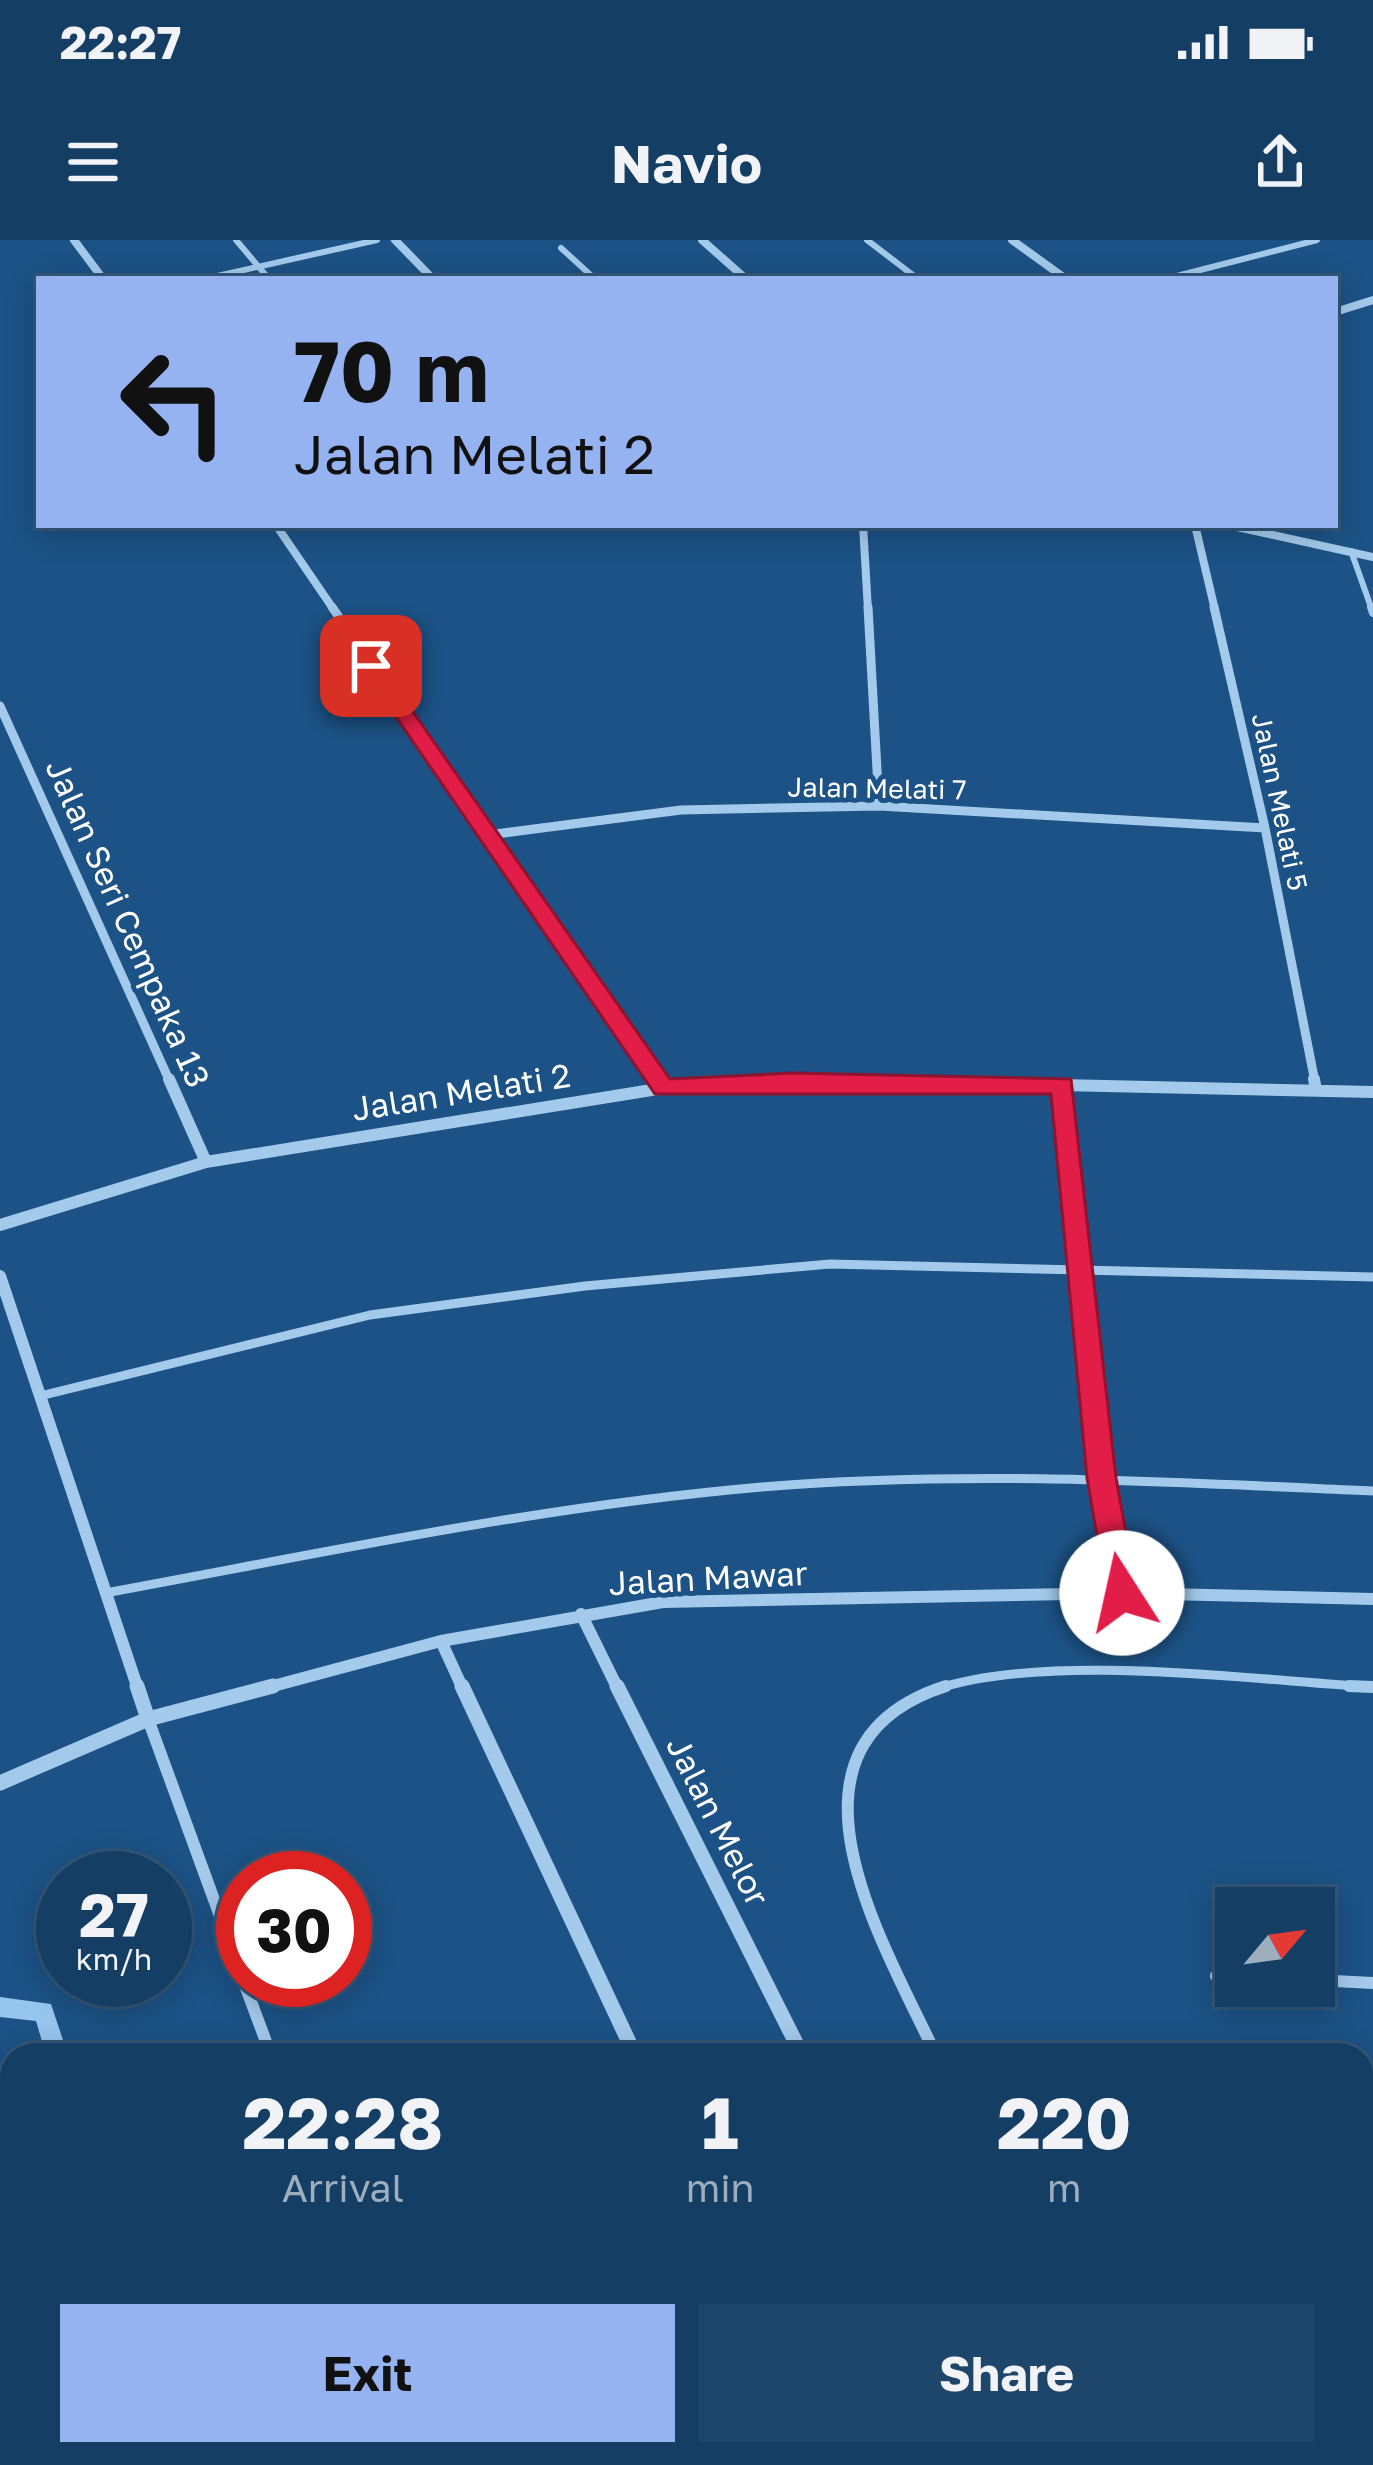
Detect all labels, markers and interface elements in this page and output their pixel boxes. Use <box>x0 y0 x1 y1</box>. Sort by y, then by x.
text: 22:27 <box>60 15 181 69</box>
icon: menu <box>60 129 126 195</box>
icon: share <box>1247 129 1313 195</box>
text: Navio <box>611 130 762 195</box>
text: 70 m <box>294 320 489 420</box>
icon: left <box>96 324 252 480</box>
text: Jalan Melati 2 <box>294 421 655 486</box>
pin <box>320 615 422 717</box>
icon: arrive <box>338 633 404 699</box>
street label: Jalan Melati 5 <box>1246 710 1314 893</box>
street label: Jalan Seri Cempaka 13 <box>38 753 219 1093</box>
street label: Jalan Melati 7 <box>787 770 967 806</box>
street label: Jalan Melati 2 <box>349 1055 573 1128</box>
position arrow <box>1059 1530 1185 1656</box>
street label: Jalan Mawar <box>608 1553 808 1602</box>
street label: Jalan Melor <box>659 1729 778 1912</box>
speed limit sign: 30 <box>216 1851 372 2007</box>
text: 27 <box>79 1878 149 1950</box>
north arrow <box>1215 1887 1335 2007</box>
map controls <box>1215 1887 1335 2007</box>
text: km/h <box>76 1941 152 1977</box>
text: 22:28 <box>242 2078 443 2165</box>
text: 1 <box>702 2078 739 2165</box>
text: 220 <box>997 2078 1132 2165</box>
text: Arrival <box>282 2164 404 2211</box>
text: min <box>686 2164 755 2211</box>
text: m <box>1047 2164 1082 2211</box>
button: Exit <box>60 2304 675 2442</box>
button: Share <box>699 2304 1314 2442</box>

